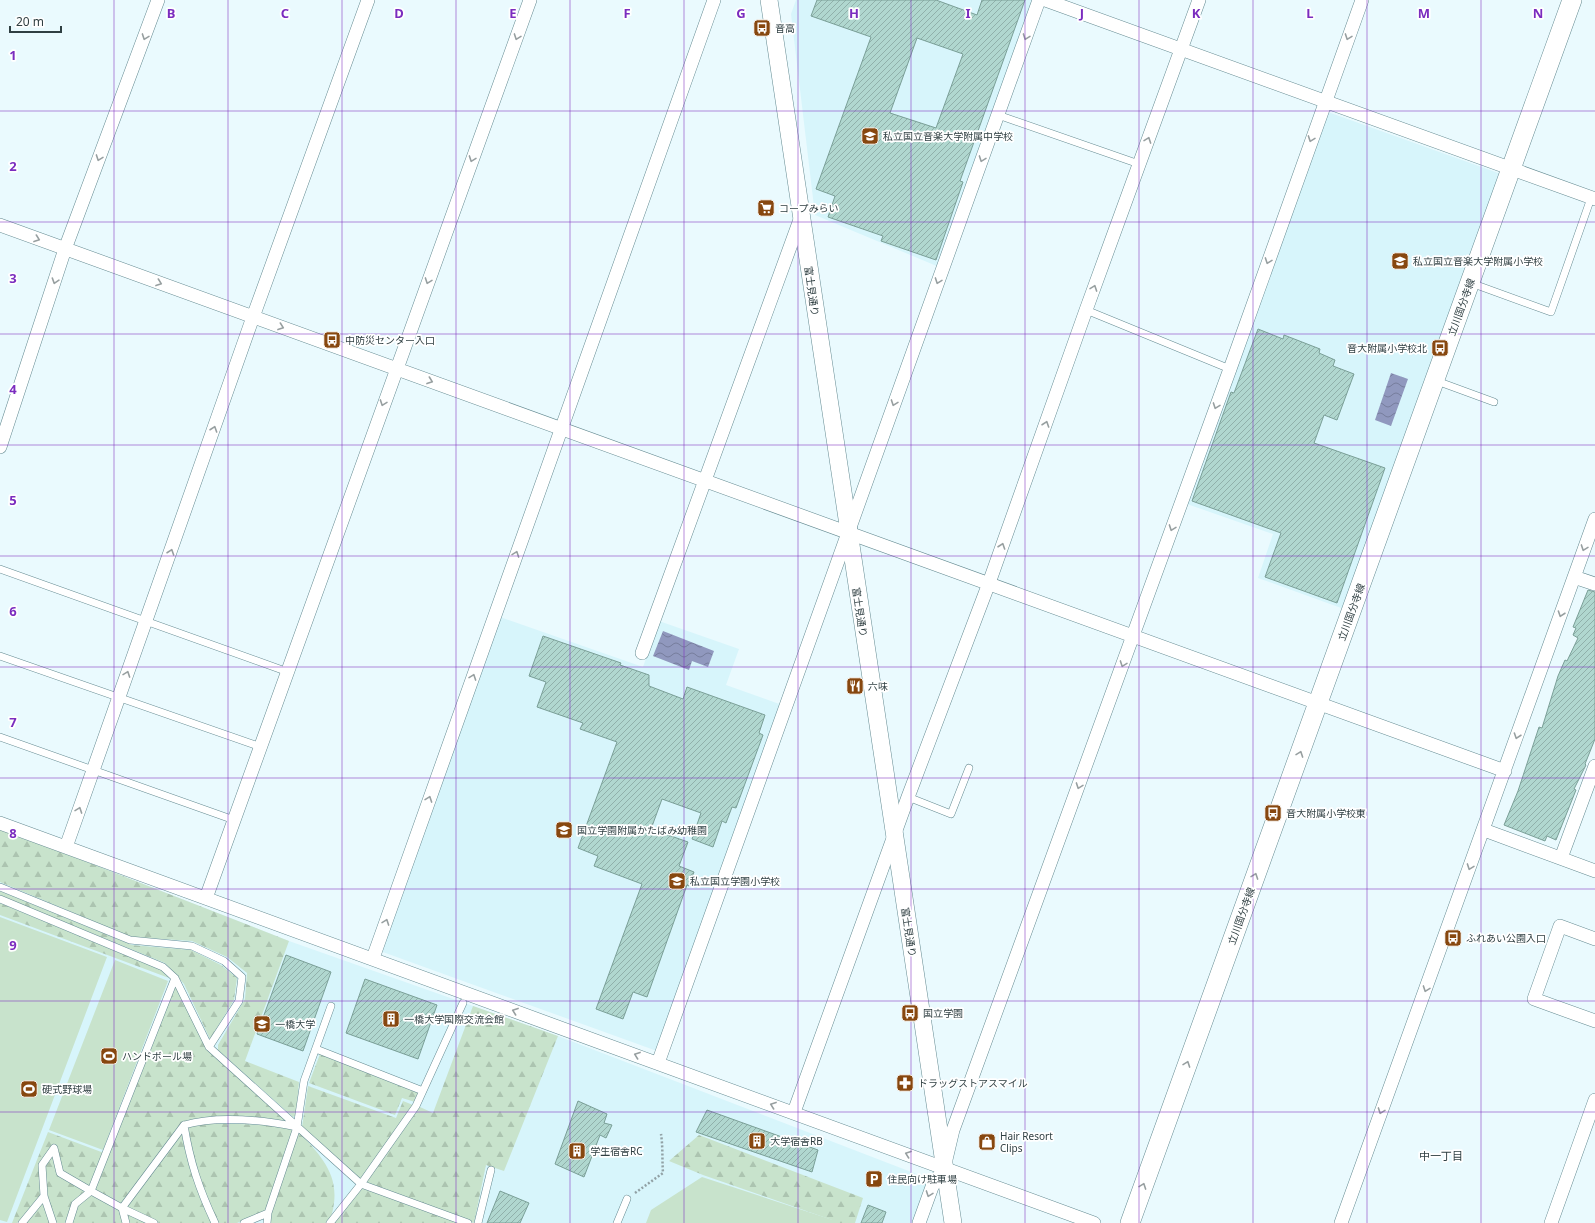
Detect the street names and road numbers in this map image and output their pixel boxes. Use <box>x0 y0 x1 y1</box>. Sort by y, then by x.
street label: 富士見通り <box>802 265 822 317</box>
street label: 立川国分寺線 <box>1444 276 1478 338</box>
street label: 立川国分寺線 <box>1334 581 1368 643</box>
street label: 富士見通り <box>849 586 871 638</box>
street label: 立川国分寺線 <box>1224 885 1258 947</box>
street label: 富士見通り <box>898 906 920 958</box>

